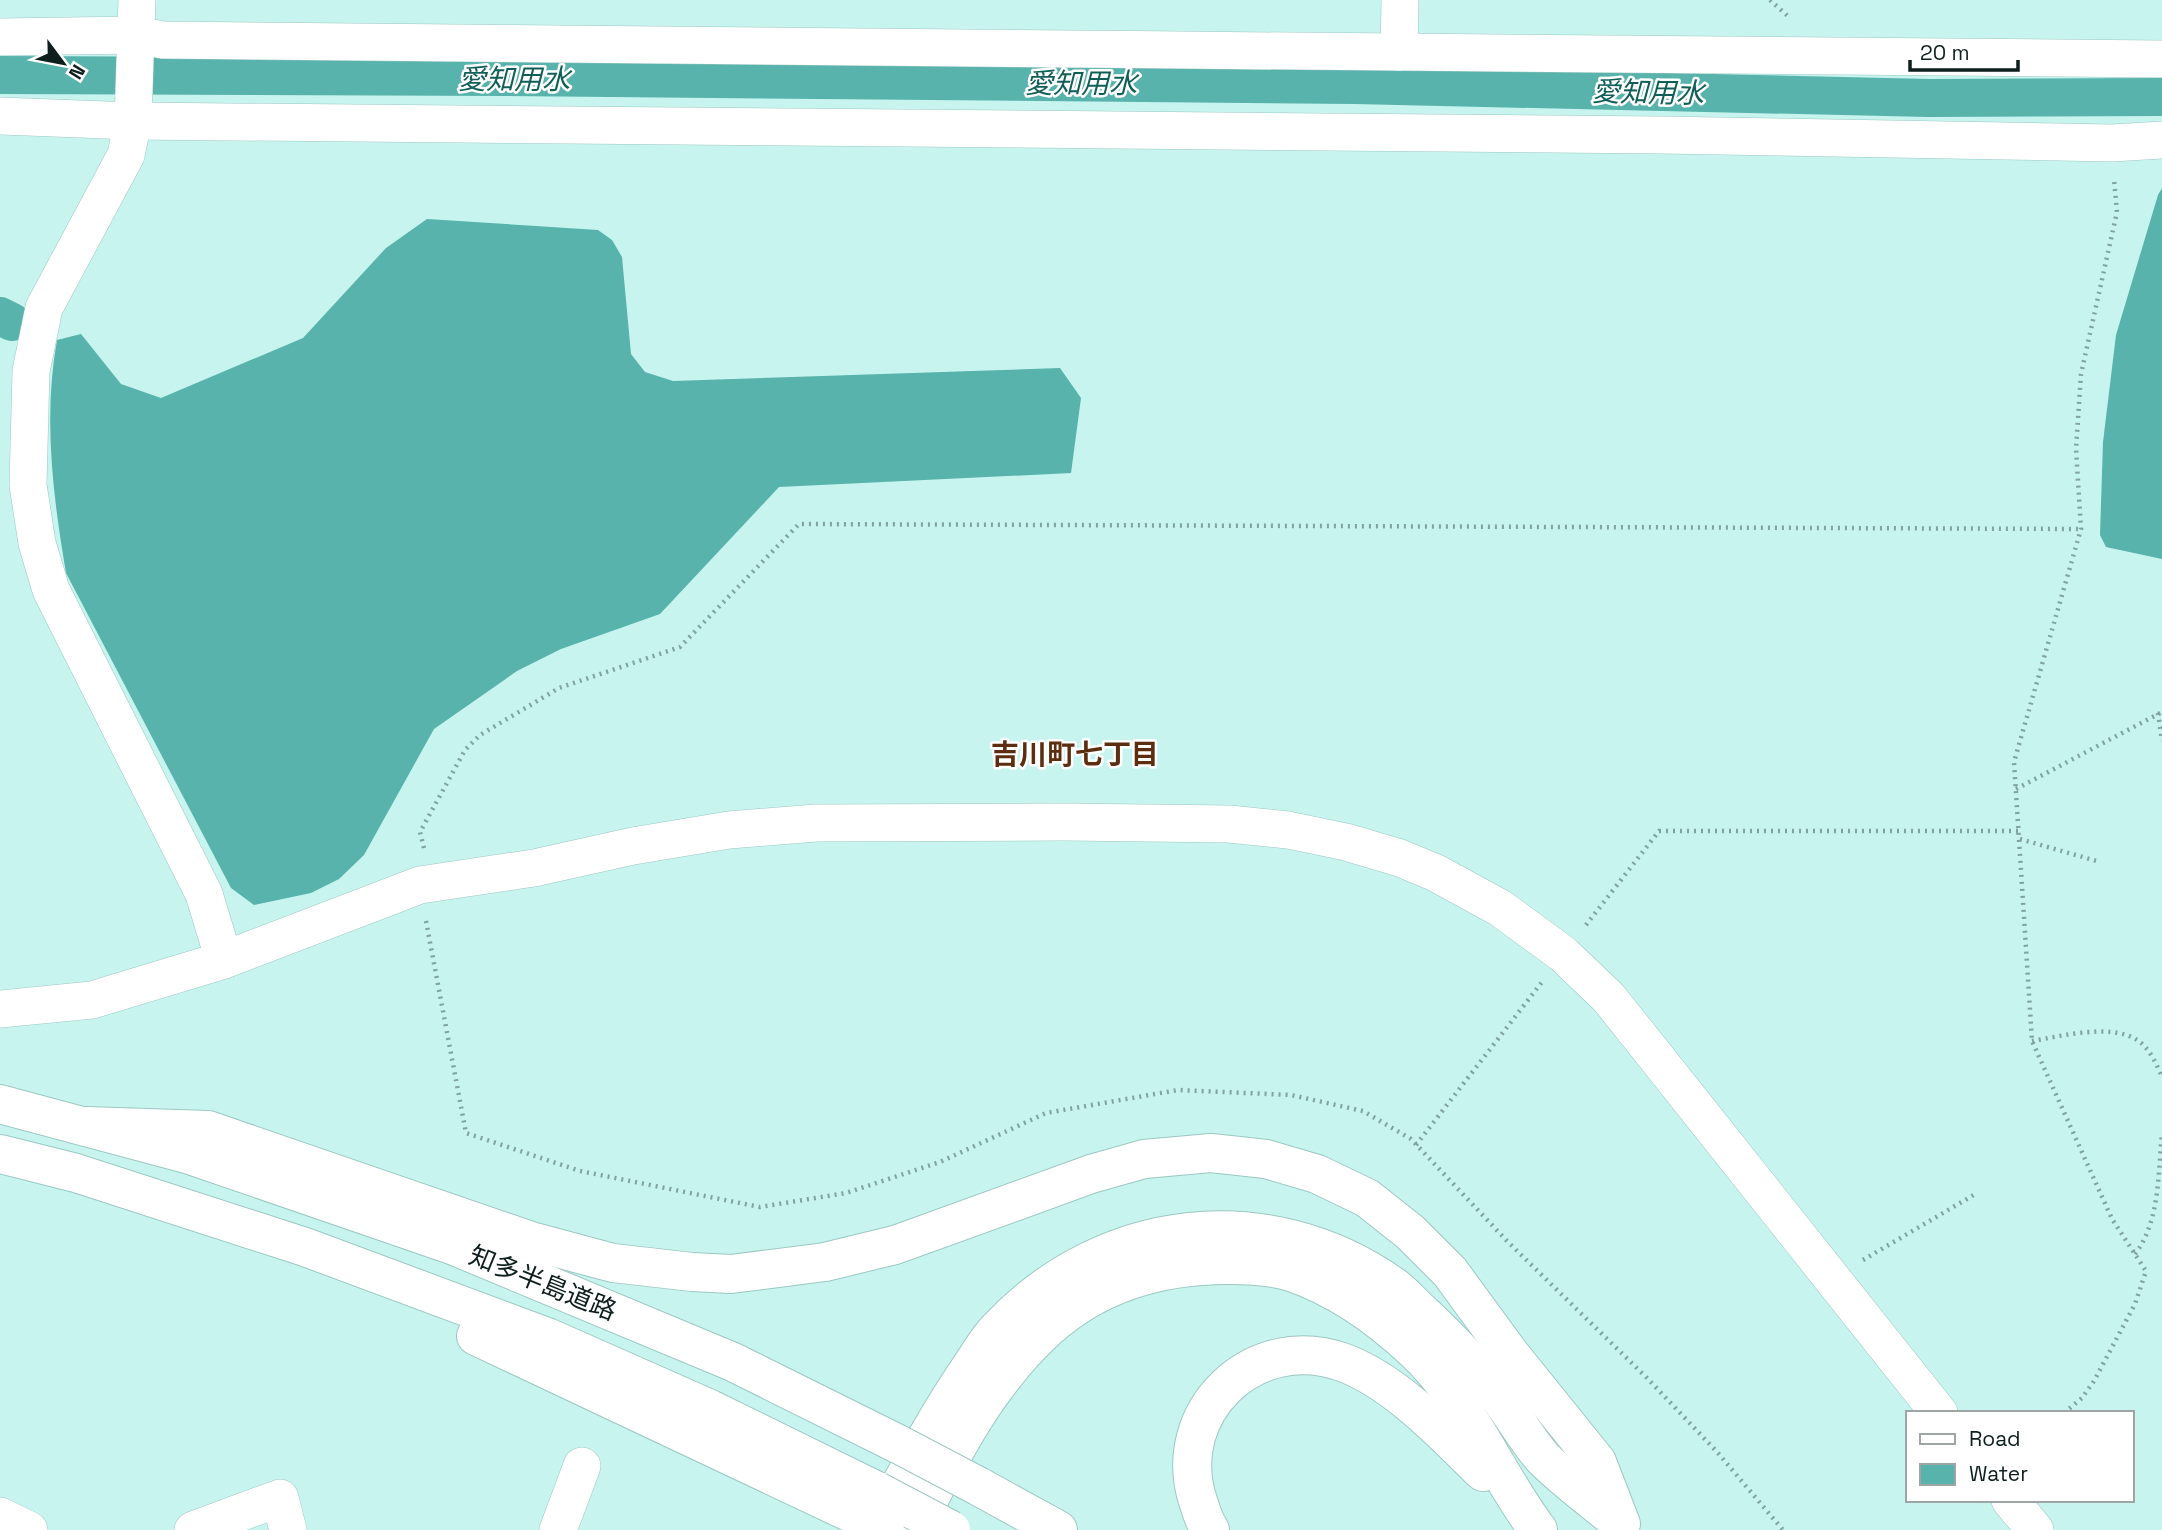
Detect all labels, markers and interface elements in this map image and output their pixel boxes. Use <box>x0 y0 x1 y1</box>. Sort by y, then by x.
north arrow <box>28 28 98 98</box>
scale bar <box>1910 28 2018 72</box>
text: 20 m <box>1920 39 1970 66</box>
text: N <box>63 60 91 84</box>
water label: 愛知用水 <box>458 61 573 97</box>
water label: 愛知用水 <box>1025 65 1140 101</box>
water label: 愛知用水 <box>1592 73 1707 111</box>
district label: 吉川町七丁目 <box>991 736 1159 772</box>
street label: 知多半島道路 <box>464 1238 622 1328</box>
legend <box>1906 1411 2134 1502</box>
text: Road <box>1969 1425 2021 1452</box>
text: Water <box>1969 1460 2028 1487</box>

